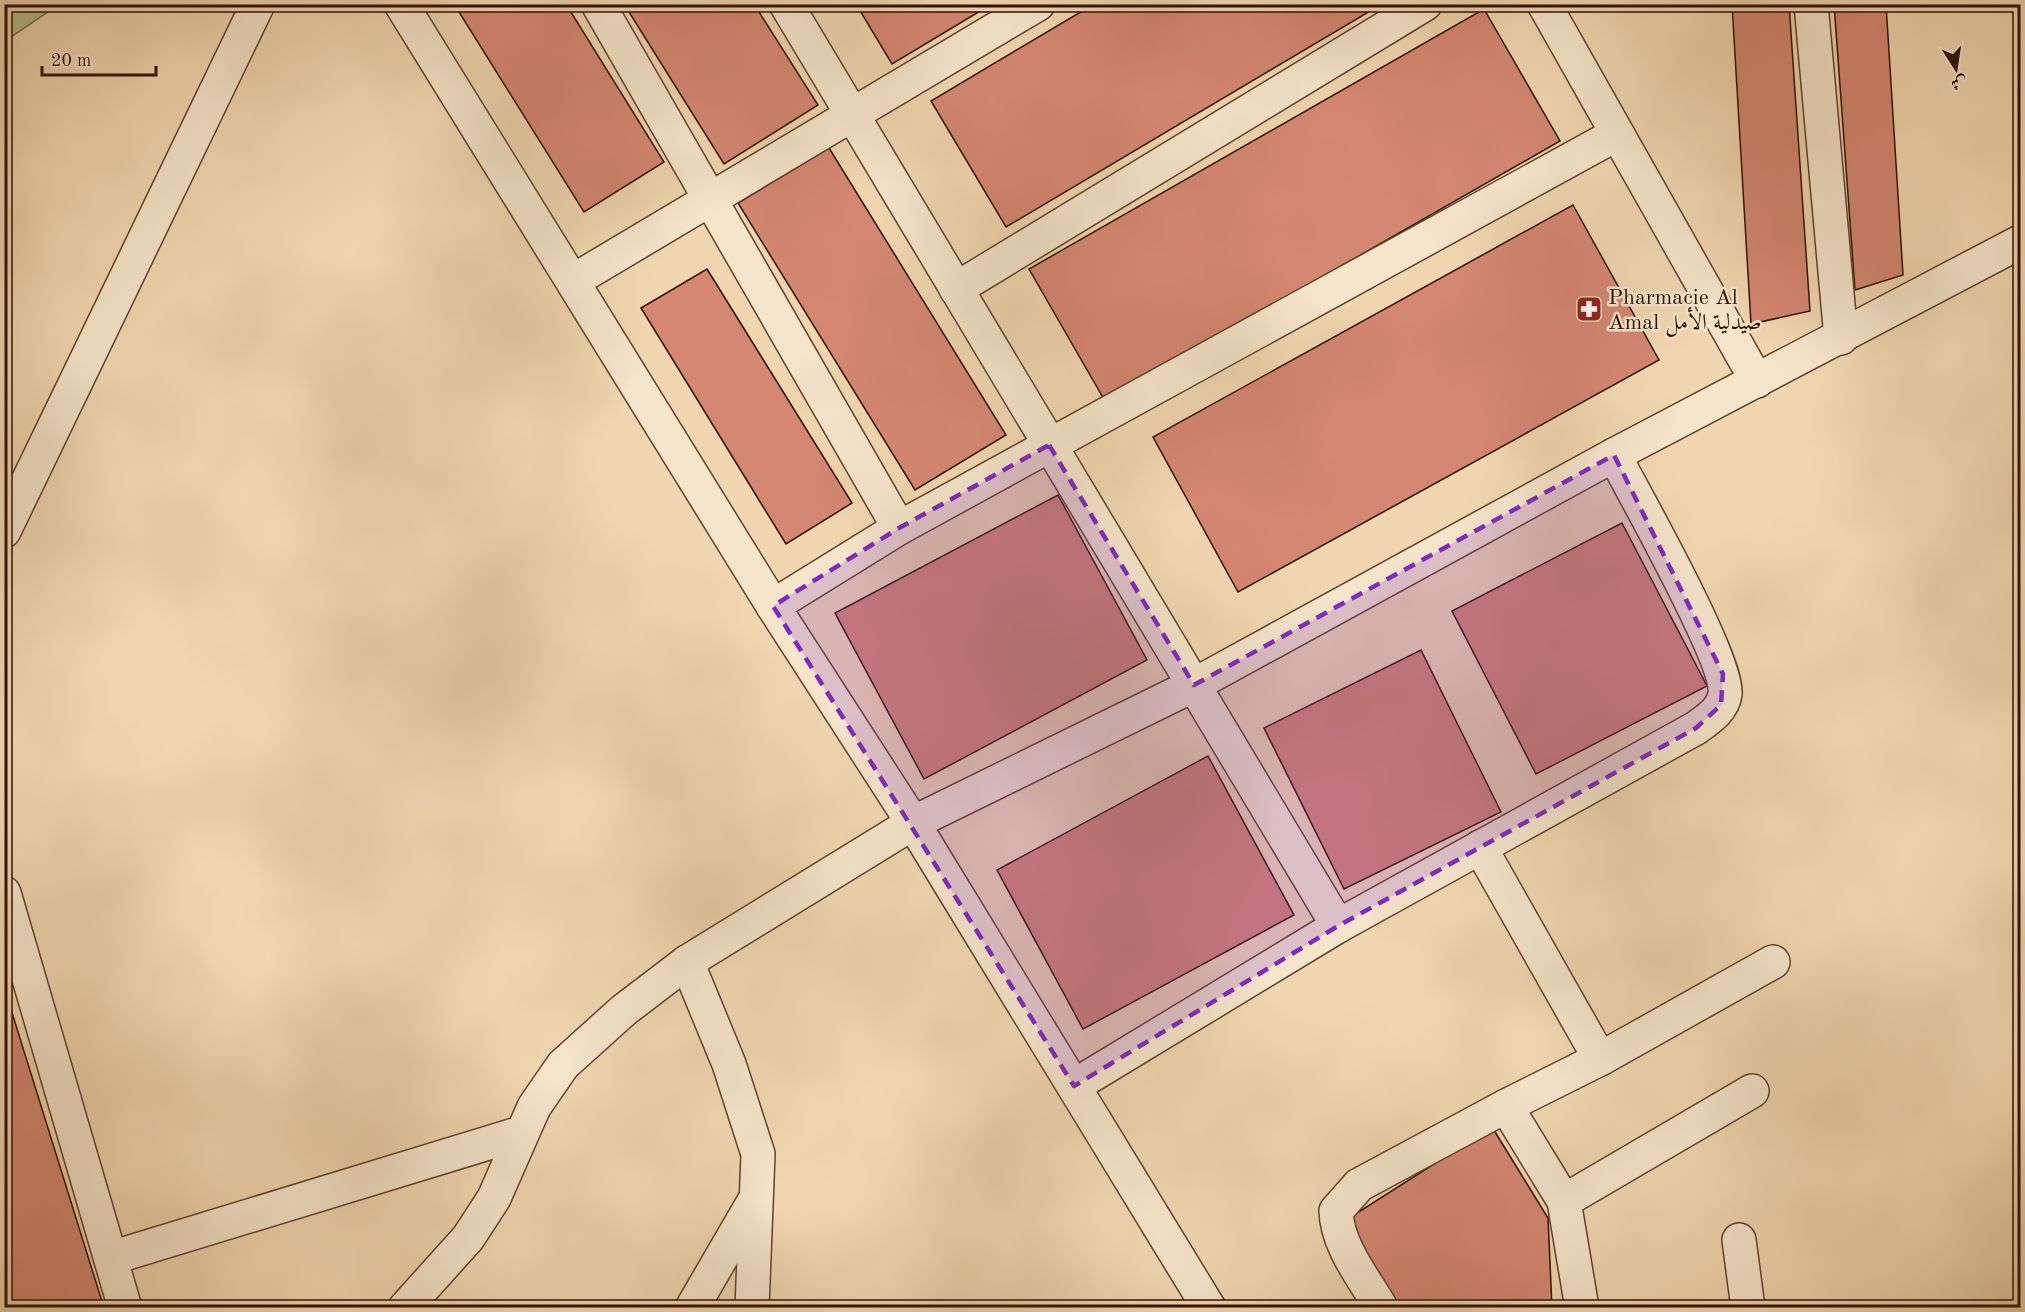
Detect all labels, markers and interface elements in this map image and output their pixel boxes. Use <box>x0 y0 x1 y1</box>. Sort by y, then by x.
scale bar <box>42 39 156 77</box>
north arrow <box>1926 39 1986 99</box>
text: 20 m <box>51 52 91 70</box>
text: ش <box>1949 72 1968 91</box>
place label: Pharmacie Al Amal صيدلية الأمل <box>1608 287 1762 337</box>
pharmacy icon: Pharmacie Al Amal صيدلية الأمل <box>1574 294 1604 324</box>

